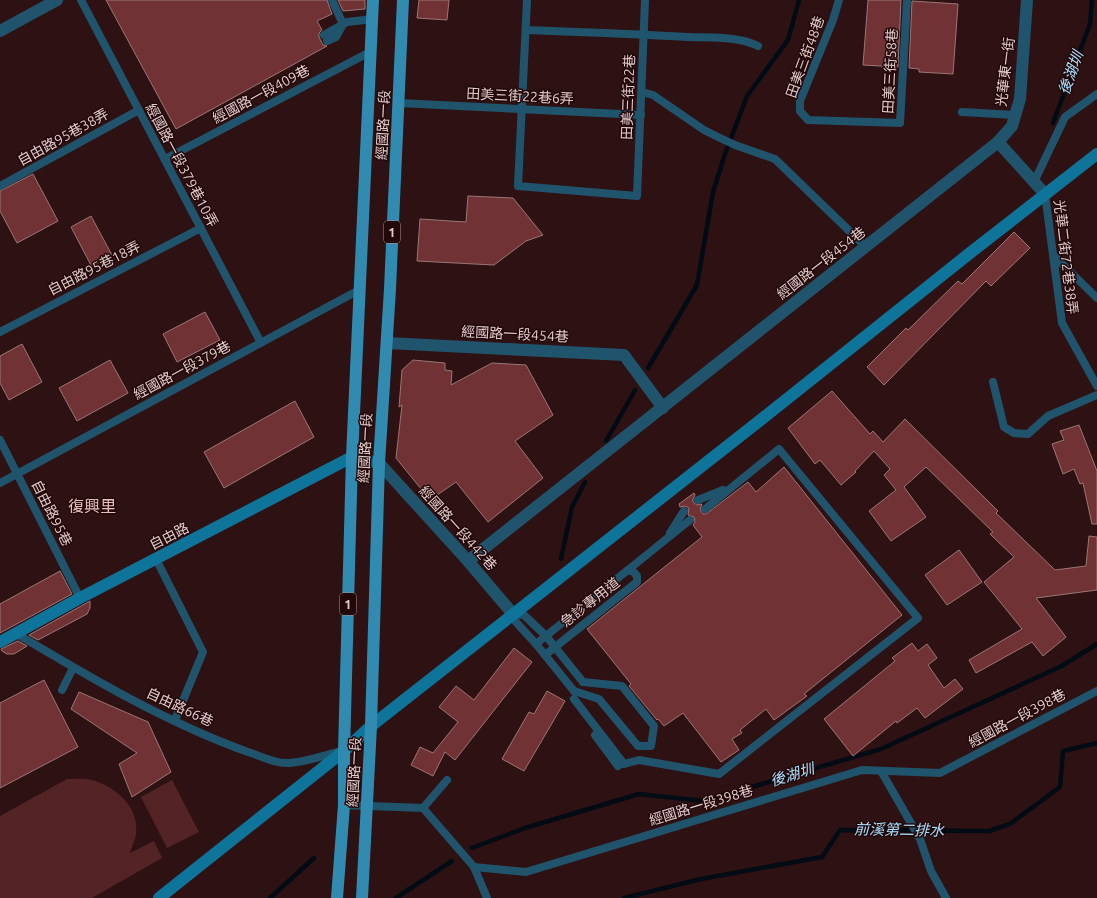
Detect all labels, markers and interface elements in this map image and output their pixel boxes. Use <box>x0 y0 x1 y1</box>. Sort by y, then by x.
street label: 田美三街48巷 <box>783 14 827 100</box>
street label: 田美三街58巷 <box>880 28 900 114</box>
street label: 光華東一街 <box>993 36 1017 108</box>
water label: 後湖圳 <box>1055 47 1087 97</box>
street label: 田美三街22巷 <box>619 54 637 140</box>
street label: 經國路一段409巷 <box>210 62 312 126</box>
street label: 田美三街22巷6弄 <box>466 85 574 107</box>
street label: 經國路一段 <box>373 90 393 160</box>
street label: 經國路一段379巷10弄 <box>143 101 221 229</box>
street label: 自由路95巷38弄 <box>15 105 111 169</box>
street label: 光華二街72巷38弄 <box>1051 199 1081 315</box>
road number: 1 <box>384 221 400 243</box>
street label: 經國路一段454巷 <box>774 224 868 302</box>
street label: 自由路95巷18弄 <box>45 238 143 298</box>
street label: 經國路一段454巷 <box>461 323 569 345</box>
street label: 經國路一段379巷 <box>131 338 233 402</box>
street label: 經國路一段 <box>355 413 375 483</box>
street label: 自由路95巷 <box>29 477 75 549</box>
street label: 經國路一段442巷 <box>416 483 500 573</box>
district label: 復興里 <box>68 497 116 515</box>
street label: 自由路 <box>147 519 191 553</box>
street label: 急診專用道 <box>557 574 623 630</box>
road number: 1 <box>340 593 356 615</box>
street label: 自由路66巷 <box>144 685 216 729</box>
street label: 經國路一段398巷 <box>966 686 1068 750</box>
street label: 經國路一段 <box>344 737 364 807</box>
water label: 後湖圳 <box>768 759 818 789</box>
street label: 經國路一段398巷 <box>647 782 755 828</box>
water label: 前溪第二排水 <box>854 820 945 839</box>

